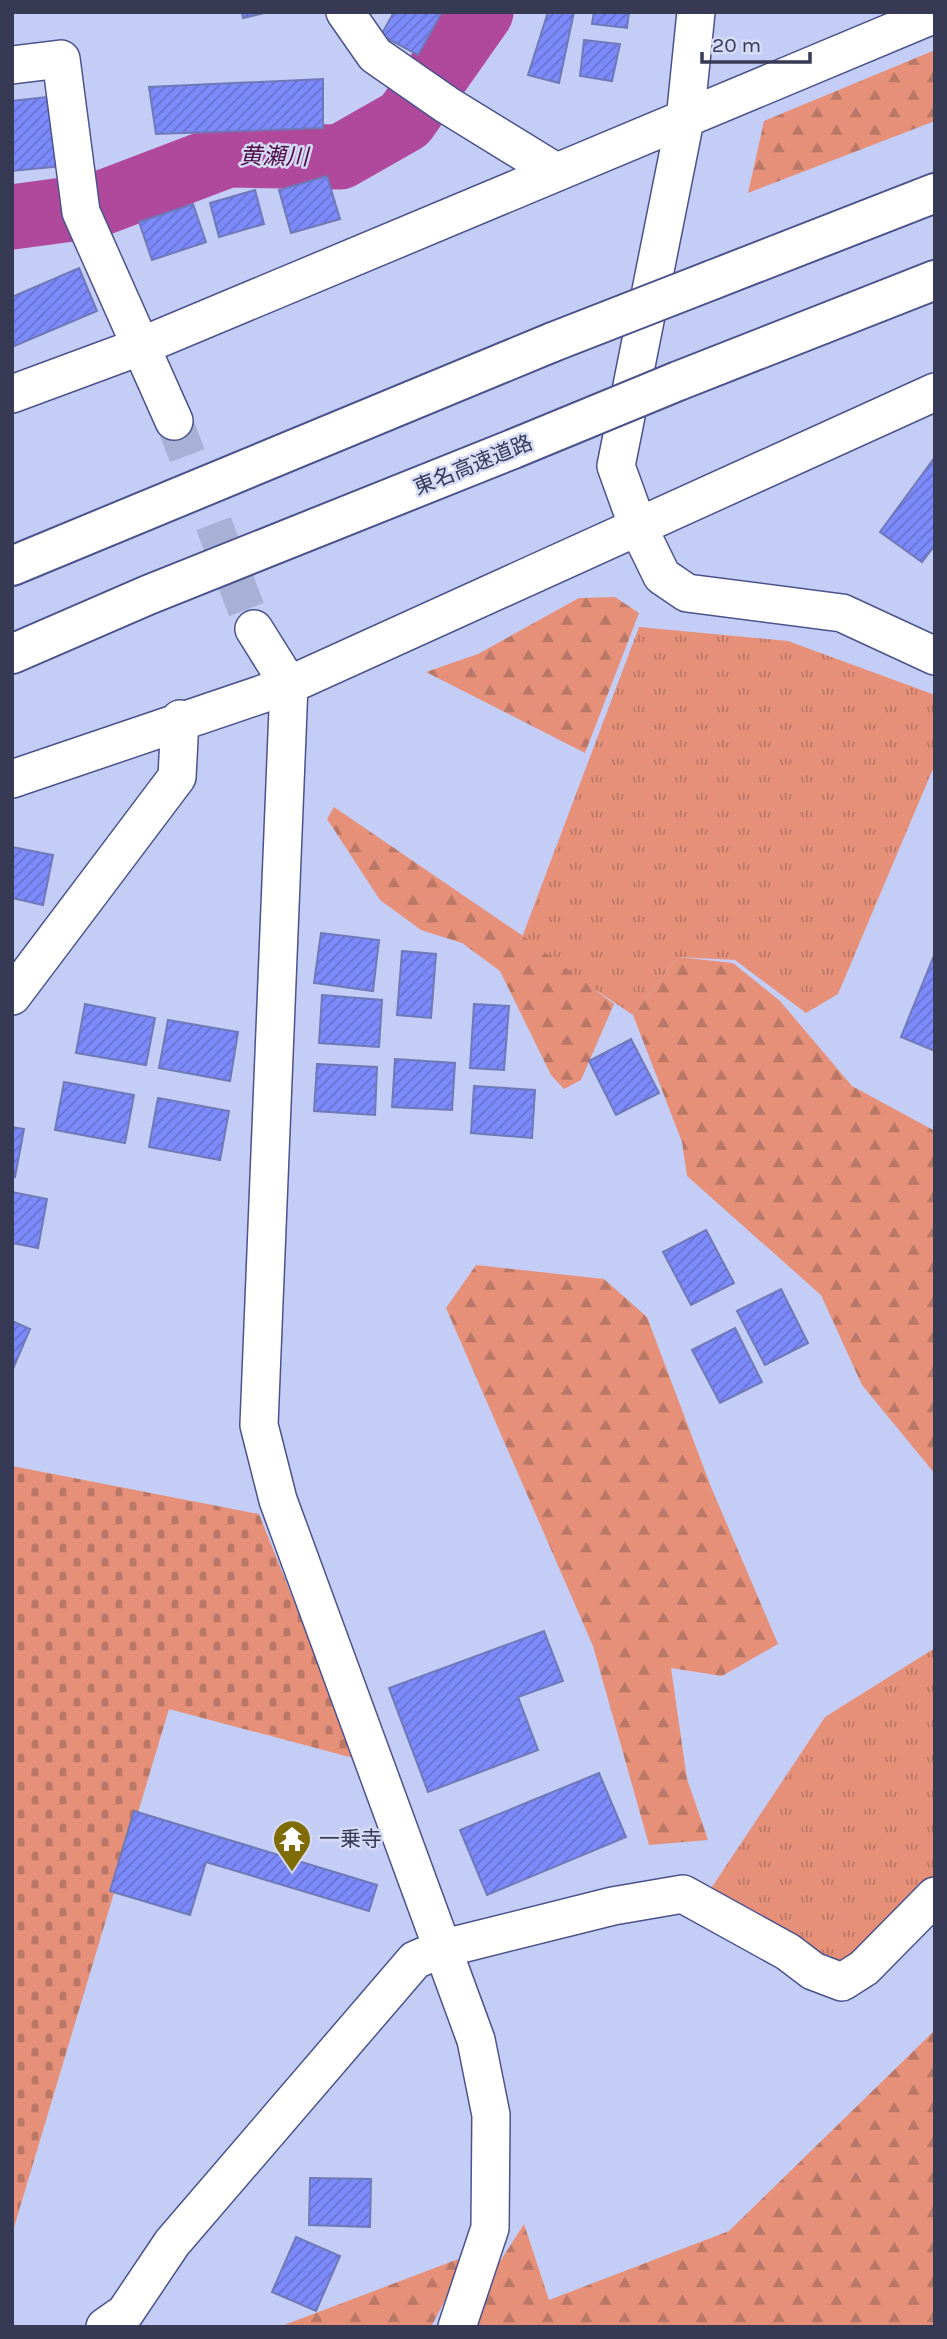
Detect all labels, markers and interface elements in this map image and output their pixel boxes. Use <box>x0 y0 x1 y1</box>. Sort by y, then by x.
scale bar <box>702 21 810 65</box>
text: 20 m <box>712 33 761 57</box>
water label: 黄瀬川 <box>239 142 312 171</box>
street label: 東名高速道路 <box>410 430 536 500</box>
temple icon: 一乗寺 <box>271 1818 313 1873</box>
place label: 一乗寺 <box>319 1827 382 1851</box>

